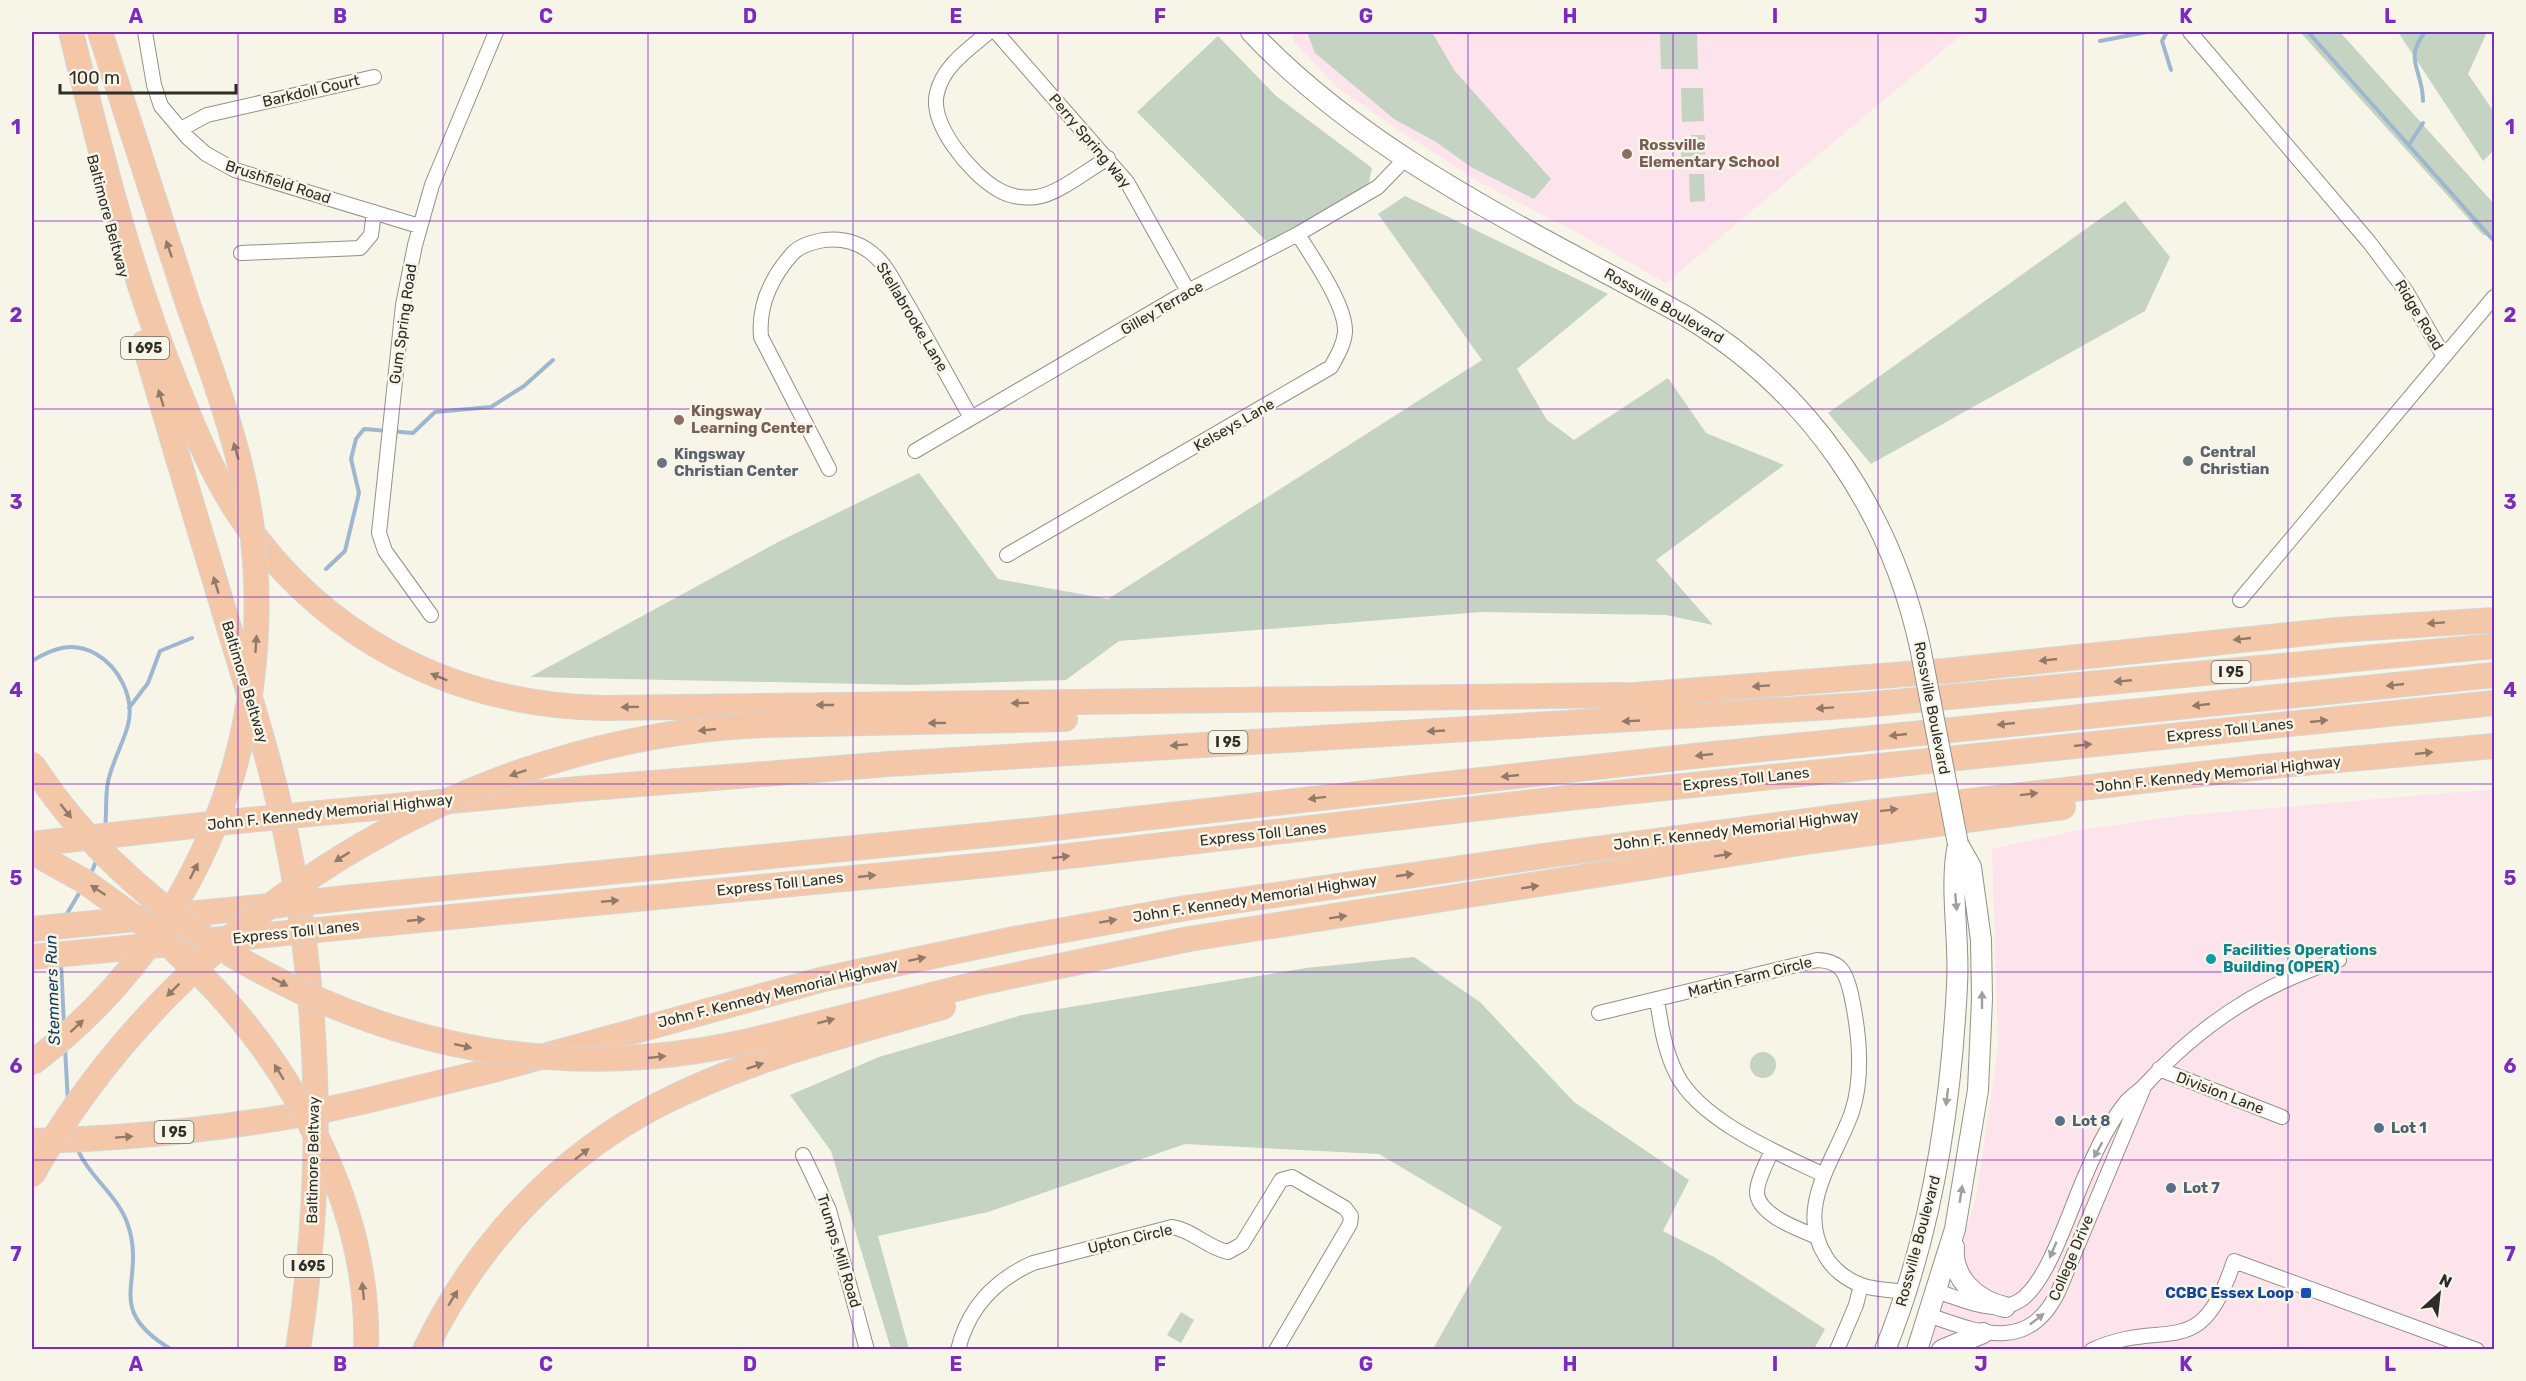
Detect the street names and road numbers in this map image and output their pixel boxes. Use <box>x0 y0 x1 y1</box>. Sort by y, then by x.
street label: Barkdoll Court <box>261 71 361 111</box>
street label: Perry Spring Way <box>1045 90 1135 192</box>
street label: Baltimore Beltway <box>83 152 133 280</box>
street label: Brushfield Road <box>223 156 333 208</box>
street label: Stellabrooke Lane <box>872 259 952 375</box>
street label: Gum Spring Road <box>386 263 420 385</box>
street label: Rossville Boulevard <box>1601 264 1727 348</box>
street label: Gilley Terrace <box>1118 277 1206 339</box>
street label: Ridge Road <box>2391 277 2447 353</box>
road number: I 695 <box>121 337 169 359</box>
street label: Kelseys Lane <box>1191 395 1277 455</box>
street label: Baltimore Beltway <box>218 619 272 745</box>
street label: Rossville Boulevard <box>1910 640 1954 776</box>
road number: I 95 <box>2212 661 2250 683</box>
street label: Express Toll Lanes <box>2166 714 2295 746</box>
road number: I 95 <box>1208 731 1248 753</box>
street label: John F. Kennedy Memorial Highway <box>2094 752 2342 796</box>
street label: Express Toll Lanes <box>1682 763 1811 795</box>
street label: John F. Kennedy Memorial Highway <box>206 790 454 834</box>
street label: John F. Kennedy Memorial Highway <box>1612 806 1860 854</box>
street label: Express Toll Lanes <box>1199 818 1328 850</box>
street label: Express Toll Lanes <box>716 868 845 900</box>
street label: John F. Kennedy Memorial Highway <box>1132 870 1378 926</box>
street label: Express Toll Lanes <box>232 916 361 948</box>
street label: Martin Farm Circle <box>1686 953 1814 1001</box>
street label: John F. Kennedy Memorial Highway <box>656 954 900 1032</box>
street label: Division Lane <box>2173 1068 2267 1118</box>
street label: Baltimore Beltway <box>303 1096 323 1224</box>
road number: I 95 <box>154 1121 194 1143</box>
street label: Rossville Boulevard <box>1892 1174 1944 1308</box>
street label: Trumps Mill Road <box>813 1192 865 1310</box>
street label: College Drive <box>2045 1212 2097 1304</box>
street label: Upton Circle <box>1086 1221 1174 1257</box>
road number: I 695 <box>284 1255 332 1277</box>

